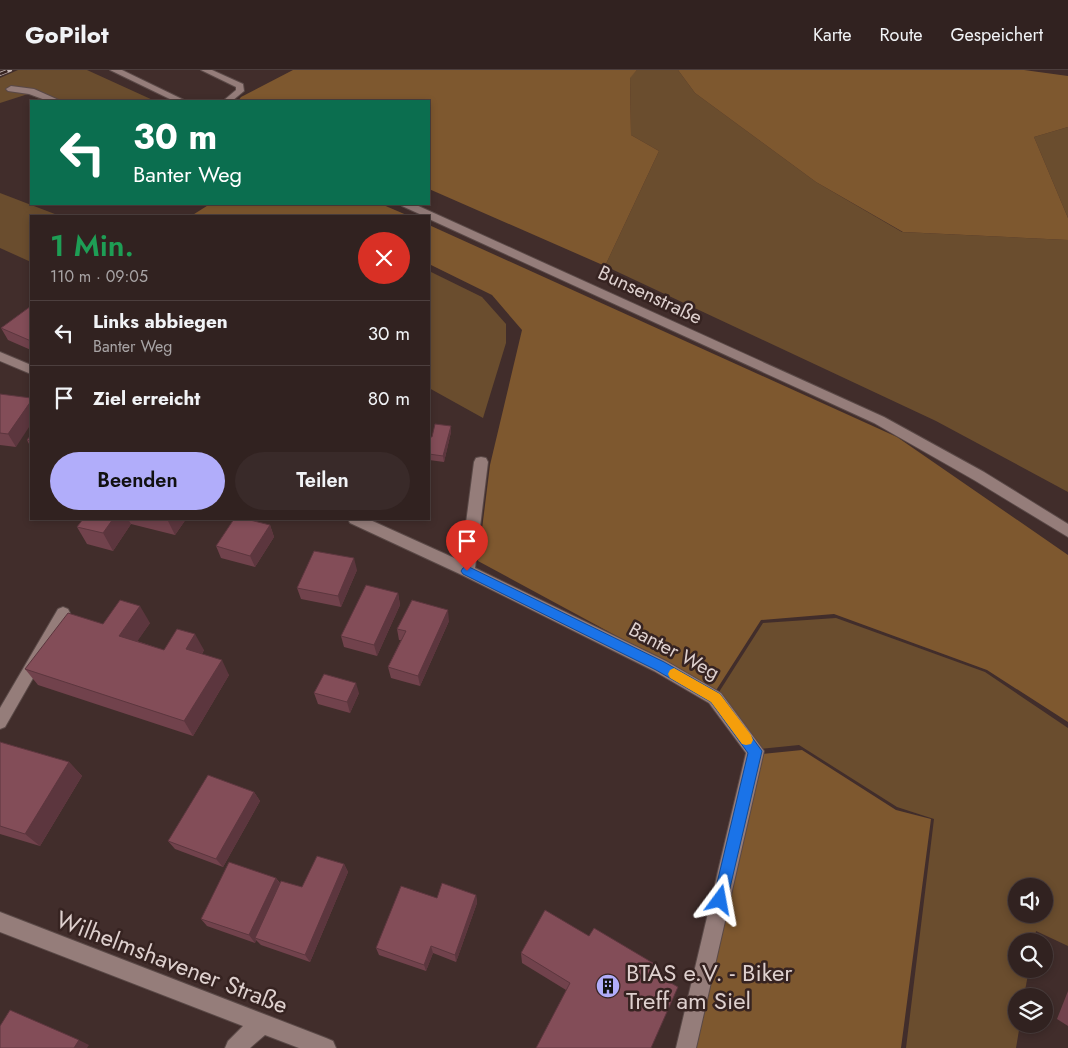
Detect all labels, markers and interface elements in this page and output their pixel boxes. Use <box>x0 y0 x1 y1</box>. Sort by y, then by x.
text: GoPilot <box>25 17 109 52</box>
text: Karte <box>813 22 852 48</box>
text: Route <box>880 22 922 48</box>
text: Gespeichert <box>950 22 1043 48</box>
text: 30 m <box>133 112 217 162</box>
icon: left <box>50 120 115 185</box>
text: Banter Weg <box>133 158 242 190</box>
text: 1 Min. <box>50 224 134 267</box>
button: close <box>358 232 410 284</box>
street label: Bunsenstraße <box>593 258 707 332</box>
text: 110 m · 09:05 <box>50 265 148 288</box>
text: Links abbiegen <box>93 308 228 335</box>
icon: left <box>50 319 78 347</box>
text: 30 m <box>368 320 410 347</box>
text: Banter Weg <box>93 335 172 358</box>
icon: arrive <box>50 384 78 412</box>
text: Ziel erreicht <box>93 385 200 412</box>
text: 80 m <box>368 385 410 412</box>
button: Beenden <box>50 452 225 510</box>
button: Teilen <box>235 452 410 510</box>
pin <box>446 520 488 571</box>
icon: arrive <box>453 527 481 555</box>
street label: Banter Weg <box>623 615 725 687</box>
position arrow <box>693 873 745 925</box>
map controls <box>1008 878 1053 1033</box>
button: sound <box>1008 878 1053 923</box>
street label: Wilhelmshavener Straße <box>51 902 293 1022</box>
button: search <box>1008 933 1053 978</box>
place label: BTAS e.V. - Biker Treff am Siel <box>626 955 793 1018</box>
building icon: BTAS e.V. - Biker Treff am Siel <box>595 973 621 999</box>
button: layers <box>1008 988 1053 1033</box>

